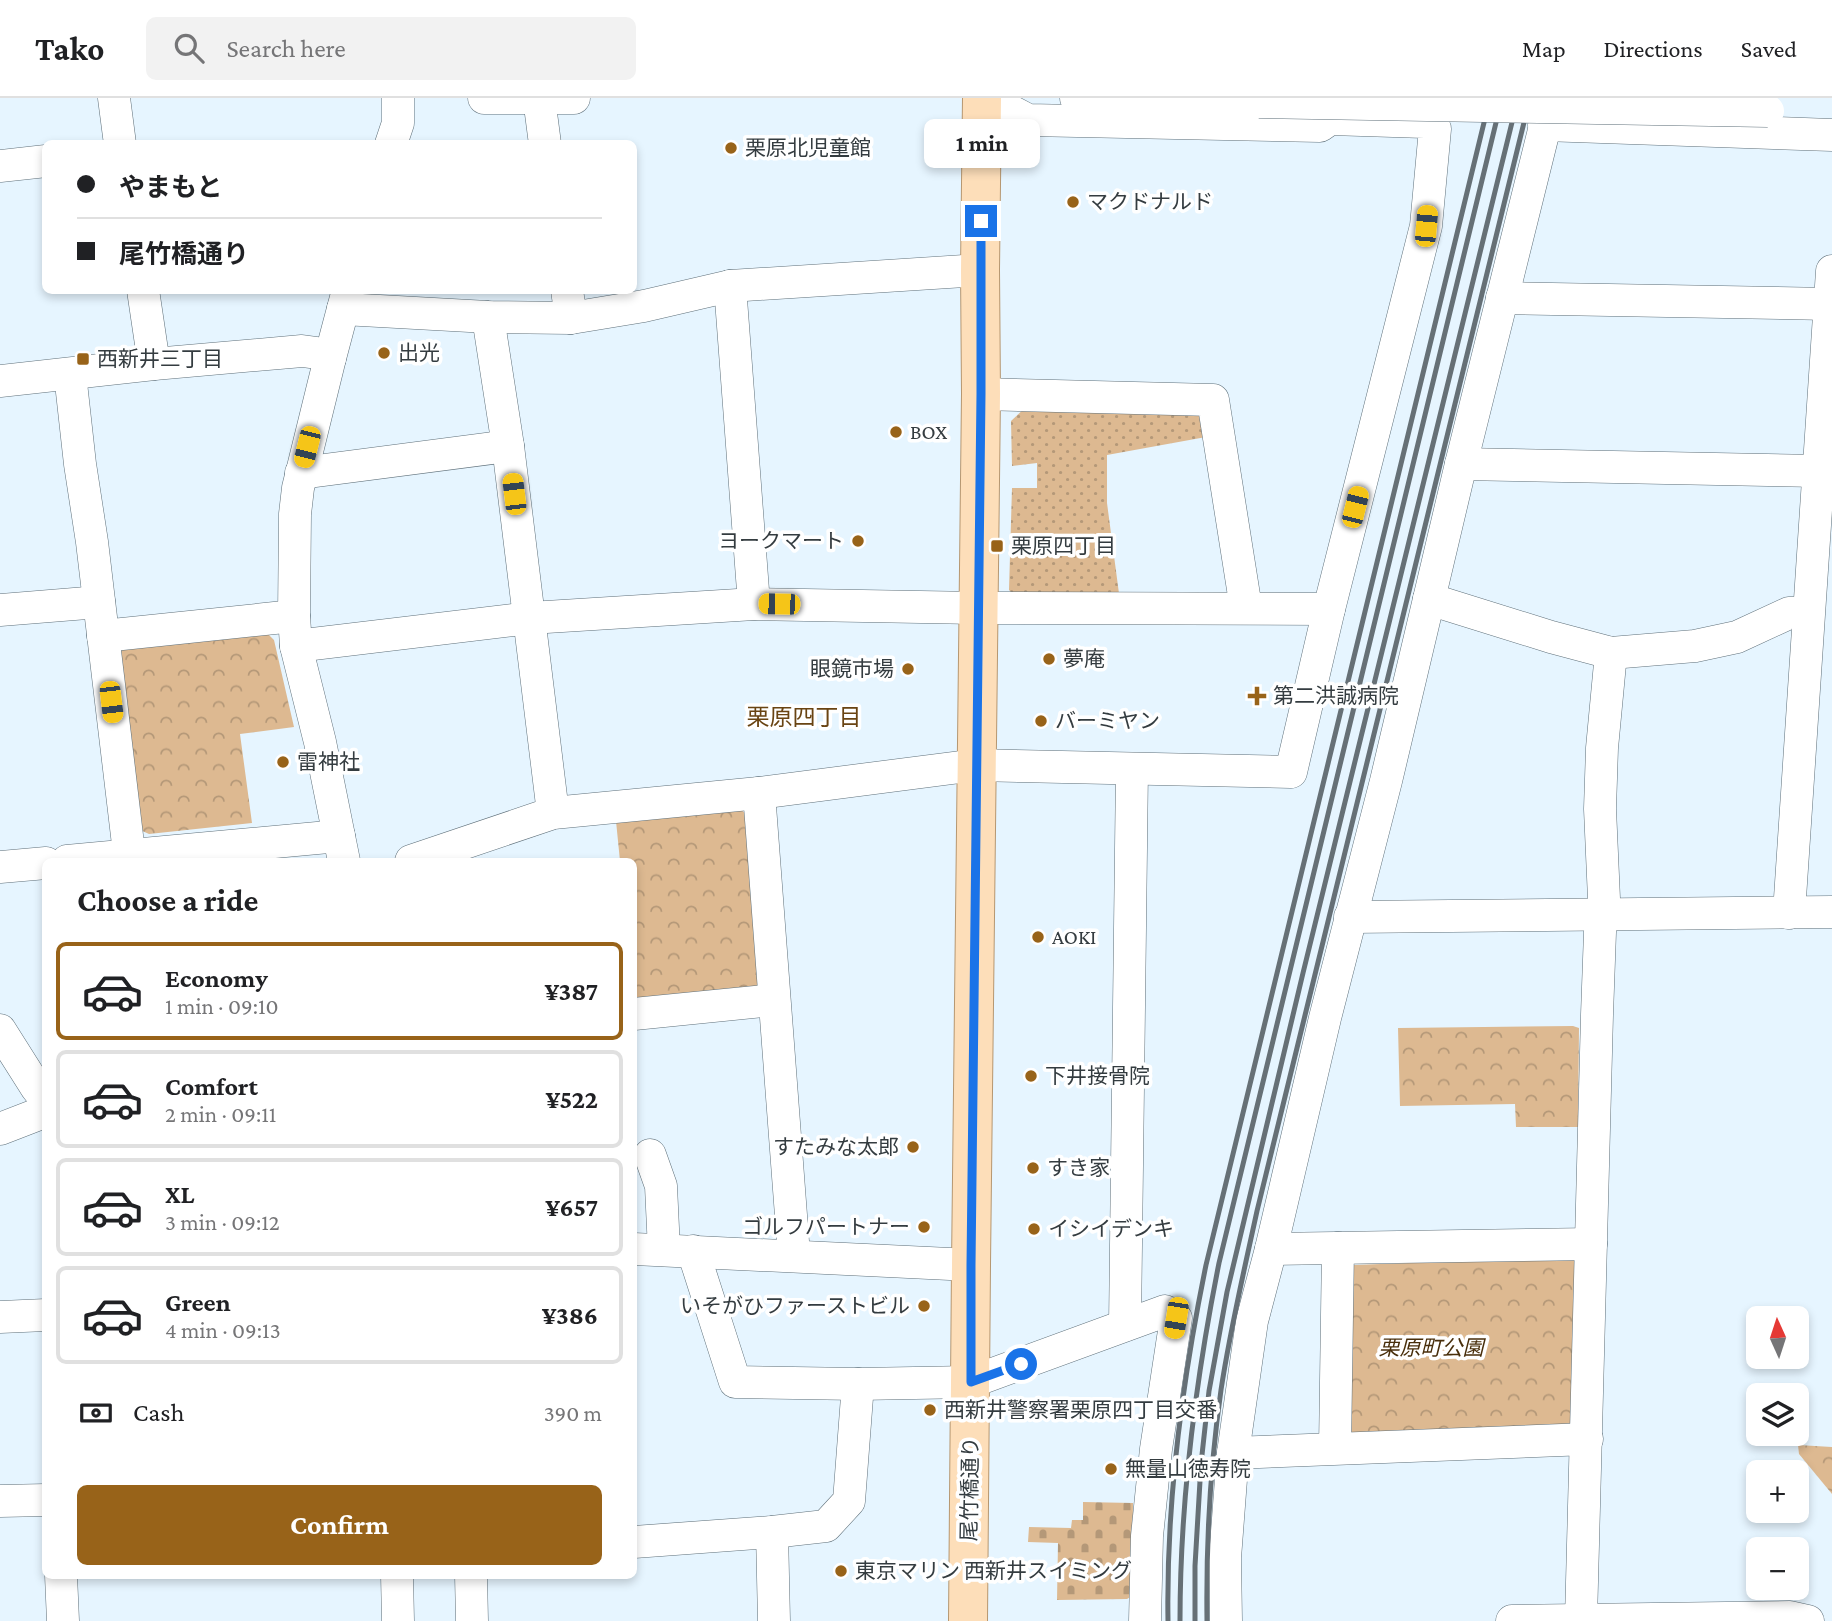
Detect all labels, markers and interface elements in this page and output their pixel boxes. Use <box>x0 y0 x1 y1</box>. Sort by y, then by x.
search box <box>146 17 636 80</box>
icon: search <box>170 29 208 67</box>
text: Tako <box>35 30 104 67</box>
text: Search here <box>226 34 346 63</box>
text: Map <box>1522 35 1566 62</box>
text: Directions <box>1604 35 1703 62</box>
text: Saved <box>1741 35 1797 62</box>
callout: 1 min <box>923 120 1039 169</box>
text: 1 min <box>956 130 1008 156</box>
place label: 栗原北児童館 <box>745 136 871 160</box>
marker: 栗原北児童館 <box>723 140 739 156</box>
text: やまもと <box>119 173 222 202</box>
place label: マクドナルド <box>1087 190 1213 214</box>
marker: マクドナルド <box>1065 194 1081 210</box>
car <box>1414 204 1439 248</box>
route end <box>965 205 997 237</box>
text: 尾竹橋通り <box>119 240 249 269</box>
place label: 出光 <box>398 341 440 365</box>
marker: 出光 <box>376 345 392 361</box>
place label: 西新井三丁目 <box>97 347 223 371</box>
marker: 西新井三丁目 <box>75 351 91 367</box>
place label: BOX <box>910 420 947 444</box>
car <box>292 424 323 470</box>
marker: BOX <box>888 424 904 440</box>
car <box>502 472 527 516</box>
car <box>1340 484 1371 530</box>
place label: ヨークマート <box>718 529 844 553</box>
marker: ヨークマート <box>850 533 866 549</box>
place label: 栗原四丁目 <box>1011 534 1116 558</box>
marker: 栗原四丁目 <box>989 538 1005 554</box>
car <box>758 593 801 615</box>
place label: 夢庵 <box>1063 647 1105 671</box>
marker: 夢庵 <box>1041 651 1057 667</box>
place label: 眼鏡市場 <box>810 657 894 681</box>
marker: 眼鏡市場 <box>900 661 916 677</box>
car <box>99 680 124 724</box>
place label: 第二洪誠病院 <box>1273 684 1399 708</box>
marker: 第二洪誠病院 <box>1247 686 1267 706</box>
district label: 栗原四丁目 <box>747 704 862 730</box>
place label: バーミヤン <box>1055 709 1160 733</box>
marker: バーミヤン <box>1033 713 1049 729</box>
place label: 雷神社 <box>297 750 360 774</box>
marker: 雷神社 <box>275 754 291 770</box>
text: Choose a ride <box>77 882 258 918</box>
place label: AOKI <box>1052 925 1096 949</box>
marker: AOKI <box>1030 929 1046 945</box>
icon: car <box>81 960 144 1023</box>
text: Economy <box>165 964 268 993</box>
text: ¥387 <box>544 977 598 1006</box>
text: 1 min · 09:10 <box>165 993 279 1019</box>
place label: 下井接骨院 <box>1045 1064 1150 1088</box>
icon: car <box>81 1068 144 1131</box>
marker: 下井接骨院 <box>1023 1068 1039 1084</box>
text: Comfort <box>165 1072 258 1101</box>
text: ¥522 <box>545 1085 598 1114</box>
text: 2 min · 09:11 <box>165 1101 277 1127</box>
place label: すたみな太郎 <box>773 1135 899 1159</box>
marker: すたみな太郎 <box>905 1139 921 1155</box>
place label: すき家 <box>1047 1156 1110 1180</box>
marker: すき家 <box>1025 1160 1041 1176</box>
icon: car <box>81 1176 144 1239</box>
text: XL <box>165 1180 194 1209</box>
text: ¥657 <box>545 1193 598 1222</box>
text: 3 min · 09:12 <box>165 1209 280 1235</box>
place label: ゴルフパートナー <box>742 1215 910 1239</box>
place label: イシイデンキ <box>1048 1217 1174 1241</box>
marker: ゴルフパートナー <box>916 1219 932 1235</box>
marker: イシイデンキ <box>1026 1221 1042 1237</box>
icon: car <box>81 1284 144 1347</box>
text: Green <box>165 1288 231 1317</box>
place label: いそがひファーストビル <box>680 1294 910 1318</box>
car <box>1163 1296 1190 1340</box>
marker: いそがひファーストビル <box>916 1298 932 1314</box>
text: ¥386 <box>542 1301 598 1330</box>
north arrow <box>1746 1306 1810 1368</box>
map controls <box>1746 1306 1809 1600</box>
text: 4 min · 09:13 <box>165 1317 281 1343</box>
park label: 栗原町公園 <box>1379 1336 1486 1360</box>
route start <box>1005 1348 1037 1380</box>
button: layers <box>1746 1383 1809 1446</box>
icon: cash <box>77 1394 115 1432</box>
text: Cash <box>133 1398 184 1427</box>
place label: 西新井警察署栗原四丁目交番 <box>944 1398 1217 1422</box>
text: 390 m <box>544 1400 602 1426</box>
marker: 西新井警察署栗原四丁目交番 <box>922 1402 938 1418</box>
street label: 尾竹橋通り <box>957 1436 983 1542</box>
place label: 無量山徳寿院 <box>1125 1457 1251 1481</box>
button: + <box>1746 1460 1809 1523</box>
marker: 無量山徳寿院 <box>1103 1461 1119 1477</box>
button: Confirm <box>77 1485 602 1565</box>
button: − <box>1746 1537 1809 1600</box>
place label: 東京マリン 西新井スイミング <box>855 1559 1132 1583</box>
marker: 東京マリン 西新井スイミング <box>833 1563 849 1579</box>

